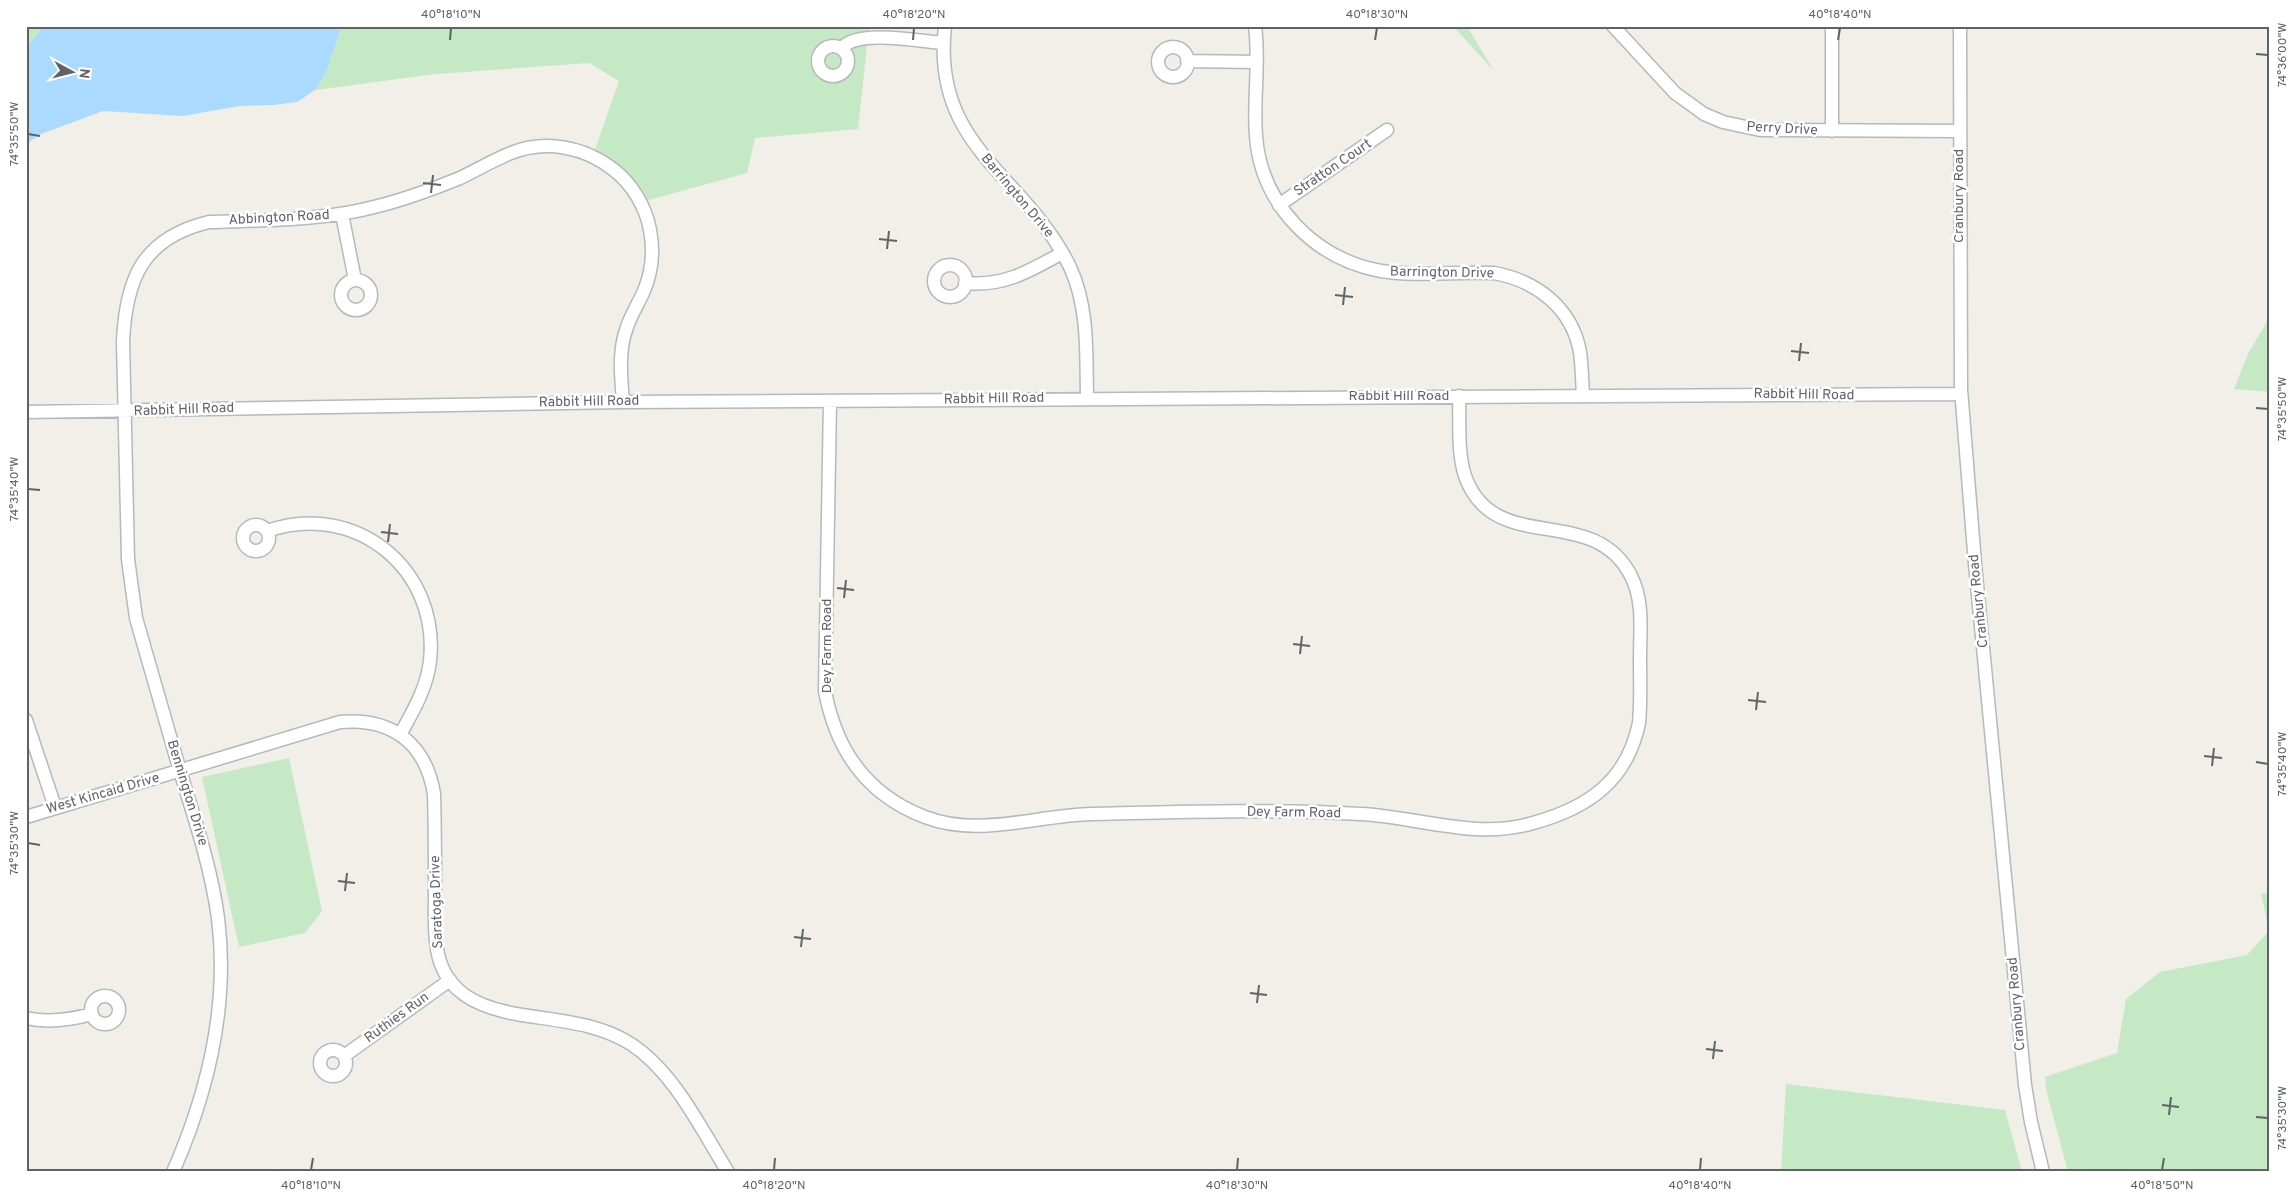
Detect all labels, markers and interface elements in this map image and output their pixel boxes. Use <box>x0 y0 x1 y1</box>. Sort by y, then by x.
text: 40°18'10"N <box>421 7 481 23</box>
text: 40°18'20"N <box>883 7 945 23</box>
text: 40°18'30"N <box>1346 7 1408 23</box>
text: 40°18'40"N <box>1809 7 1871 23</box>
text: 74°36'00"W <box>2275 23 2291 87</box>
north arrow <box>48 48 98 98</box>
text: N <box>74 67 92 79</box>
text: 74°35'50"W <box>7 102 23 166</box>
street label: Perry Drive <box>1746 119 1818 139</box>
street label: Stratton Court <box>1291 136 1375 200</box>
street label: Cranbury Road <box>1951 149 1968 243</box>
street label: Barrington Drive <box>977 151 1057 241</box>
street label: Abbington Road <box>228 207 330 229</box>
street label: Barrington Drive <box>1390 264 1494 282</box>
text: 74°35'50"W <box>2275 377 2291 441</box>
street label: Rabbit Hill Road <box>1753 386 1855 404</box>
street label: Rabbit Hill Road <box>1349 388 1449 405</box>
street label: Rabbit Hill Road <box>943 390 1045 408</box>
street label: Rabbit Hill Road <box>538 393 640 411</box>
street label: Rabbit Hill Road <box>133 400 235 420</box>
text: 74°35'40"W <box>7 457 23 521</box>
street label: Cranbury Road <box>1966 553 1992 649</box>
street label: Dey Farm Road <box>819 599 836 693</box>
text: 74°35'40"W <box>2275 732 2291 796</box>
street label: Bennington Drive <box>163 738 211 848</box>
street label: West Kincaid Drive <box>44 770 162 818</box>
street label: Dey Farm Road <box>1247 804 1341 822</box>
text: 74°35'30"W <box>7 811 23 875</box>
street label: Saratoga Drive <box>427 855 447 949</box>
street label: Cranbury Road <box>2004 956 2030 1052</box>
street label: Ruthies Run <box>361 989 433 1047</box>
text: 74°35'30"W <box>2275 1086 2291 1150</box>
text: 40°18'10"N <box>281 1178 341 1194</box>
text: 40°18'20"N <box>743 1178 805 1194</box>
text: 40°18'30"N <box>1206 1178 1268 1194</box>
text: 40°18'40"N <box>1669 1178 1731 1194</box>
text: 40°18'50"N <box>2131 1178 2193 1194</box>

